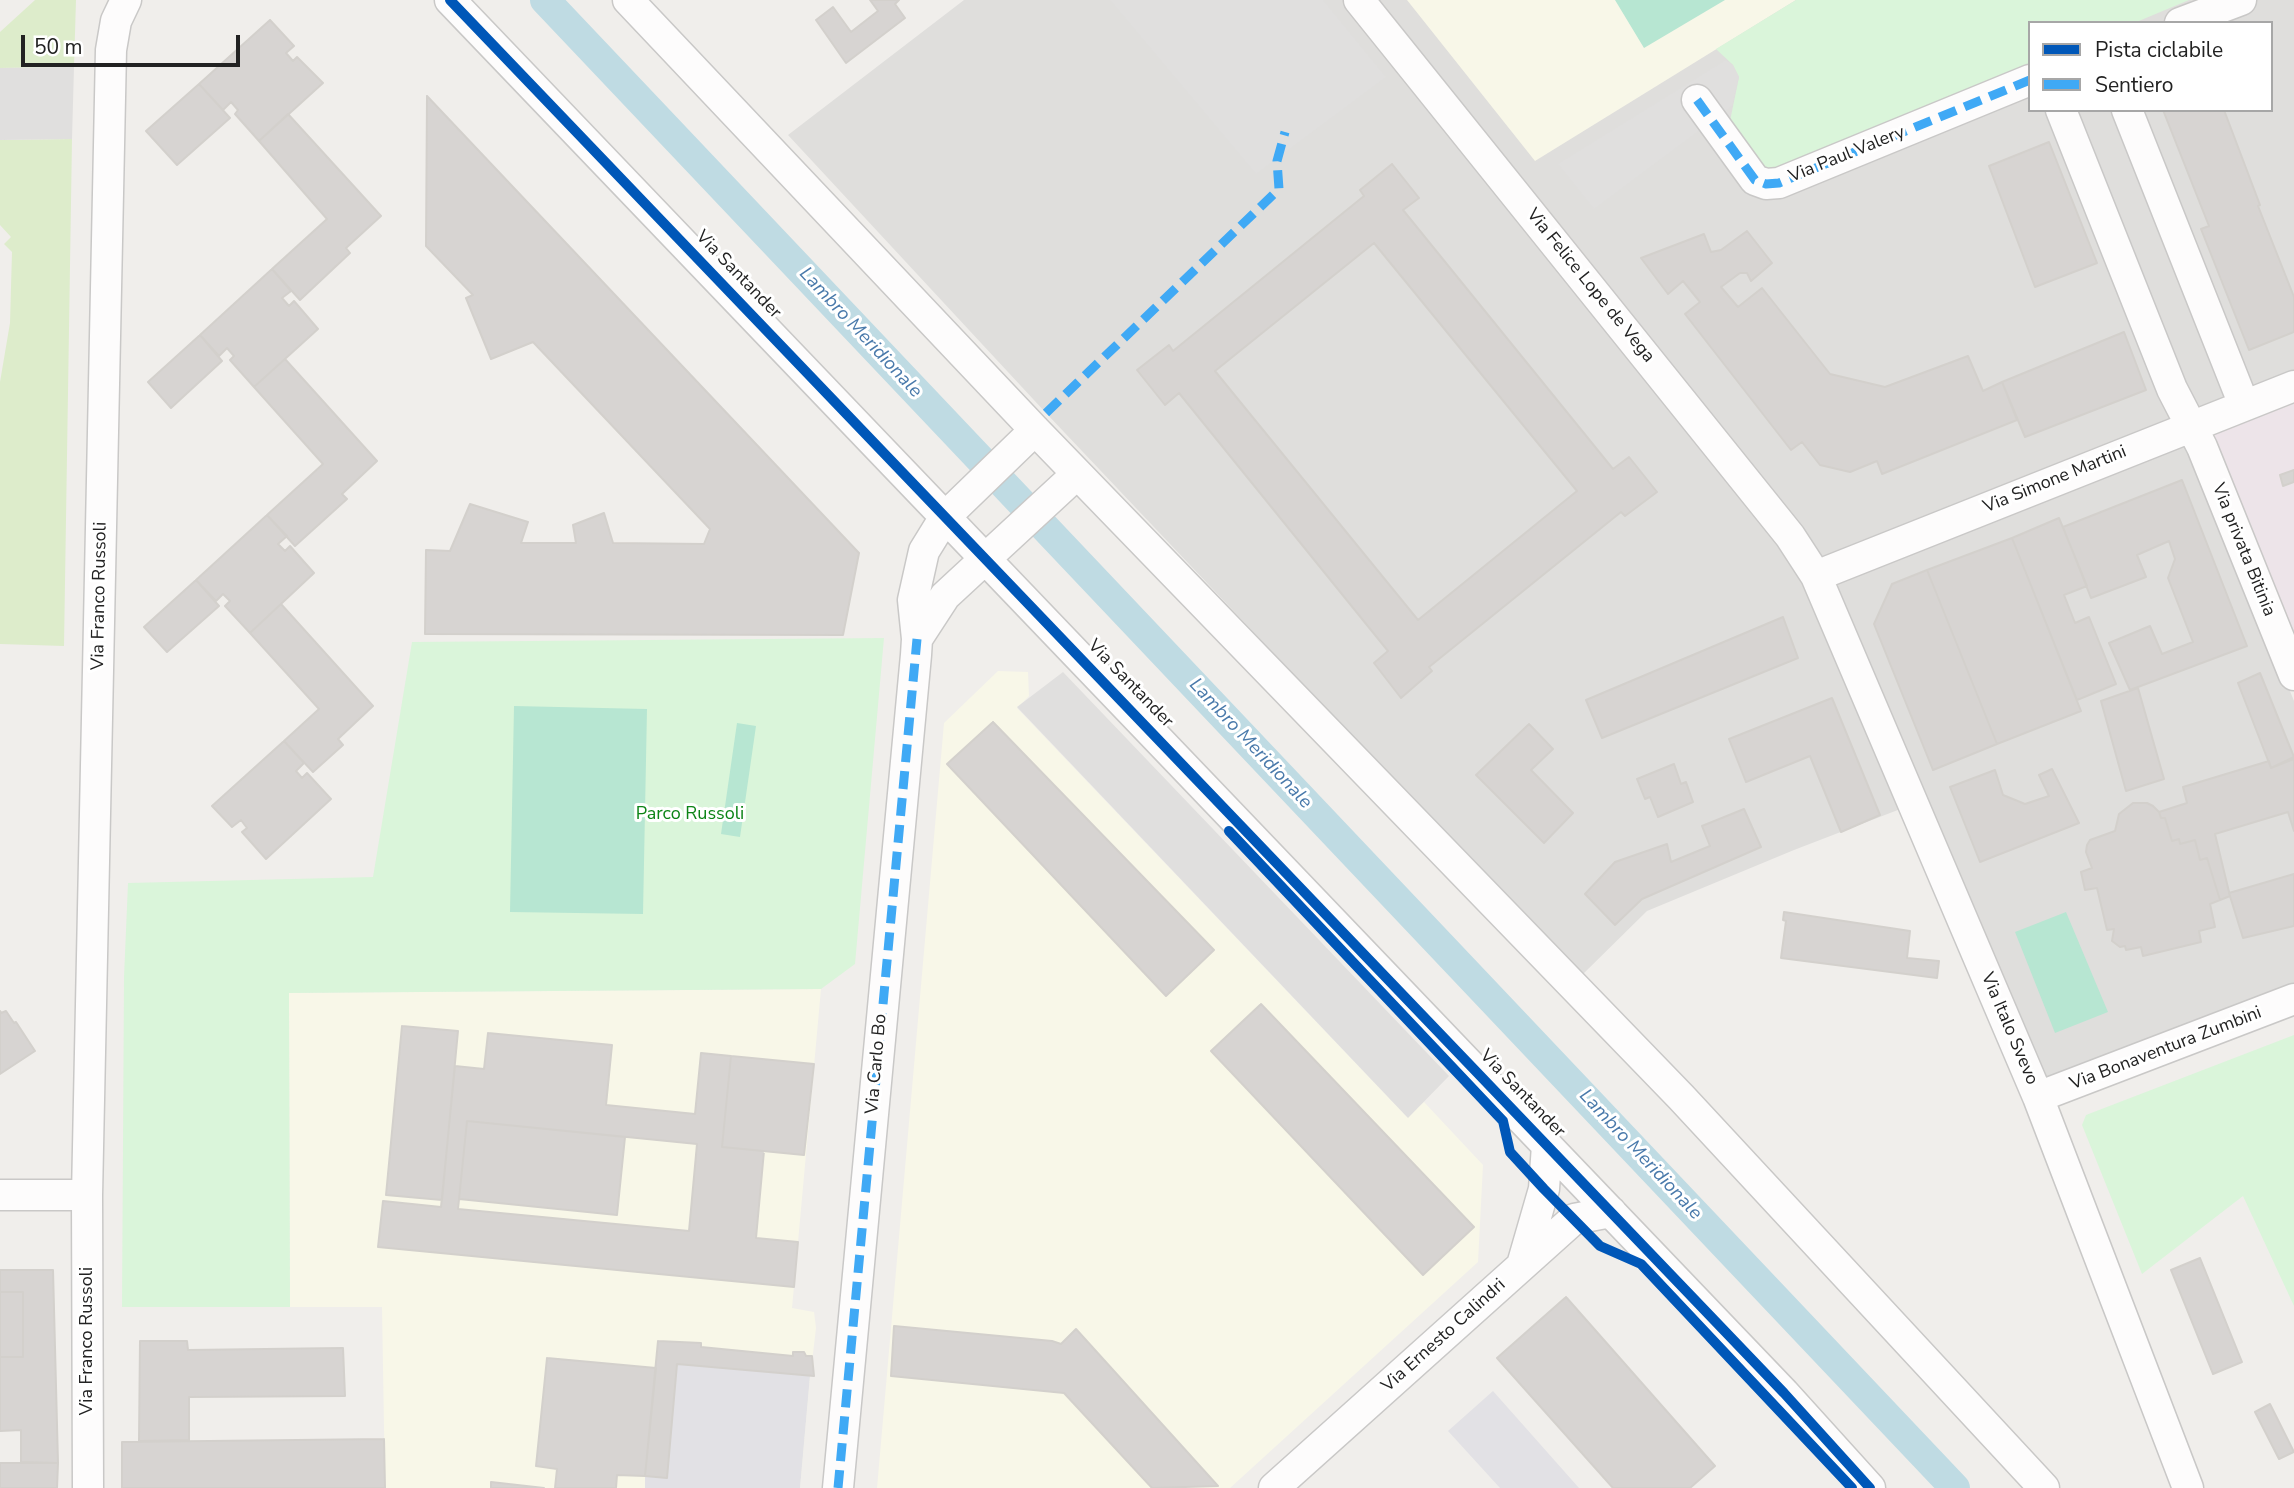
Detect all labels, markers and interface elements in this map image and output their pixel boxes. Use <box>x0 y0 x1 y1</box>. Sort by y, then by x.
scale bar <box>24 21 243 65</box>
legend <box>2028 21 2273 112</box>
text: 50 m <box>34 33 83 61</box>
text: Pista ciclabile <box>2095 36 2223 64</box>
text: Sentiero <box>2095 71 2173 99</box>
street label: Via Paul Valery <box>1786 122 1908 188</box>
street label: Via Felice Lope de Vega <box>1521 205 1659 367</box>
street label: Via Santander <box>691 226 785 324</box>
water label: Lambro Meridionale <box>794 263 926 403</box>
street label: Via Simone Martini <box>1980 441 2130 519</box>
street label: Via privata Bitinia <box>2206 480 2280 620</box>
street label: Via Franco Russoli <box>88 522 112 670</box>
street label: Via Santander <box>1083 635 1177 733</box>
water label: Lambro Meridionale <box>1184 674 1316 814</box>
park label: Parco Russoli <box>636 804 744 826</box>
street label: Via Italo Svevo <box>1976 970 2042 1088</box>
street label: Via Bonaventura Zumbini <box>2067 1002 2265 1096</box>
street label: Via Carlo Bo <box>862 1013 892 1115</box>
street label: Via Santander <box>1475 1045 1569 1143</box>
water label: Lambro Meridionale <box>1574 1085 1706 1225</box>
street label: Via Franco Russoli <box>77 1267 99 1415</box>
street label: Via Ernesto Calindri <box>1378 1275 1510 1397</box>

